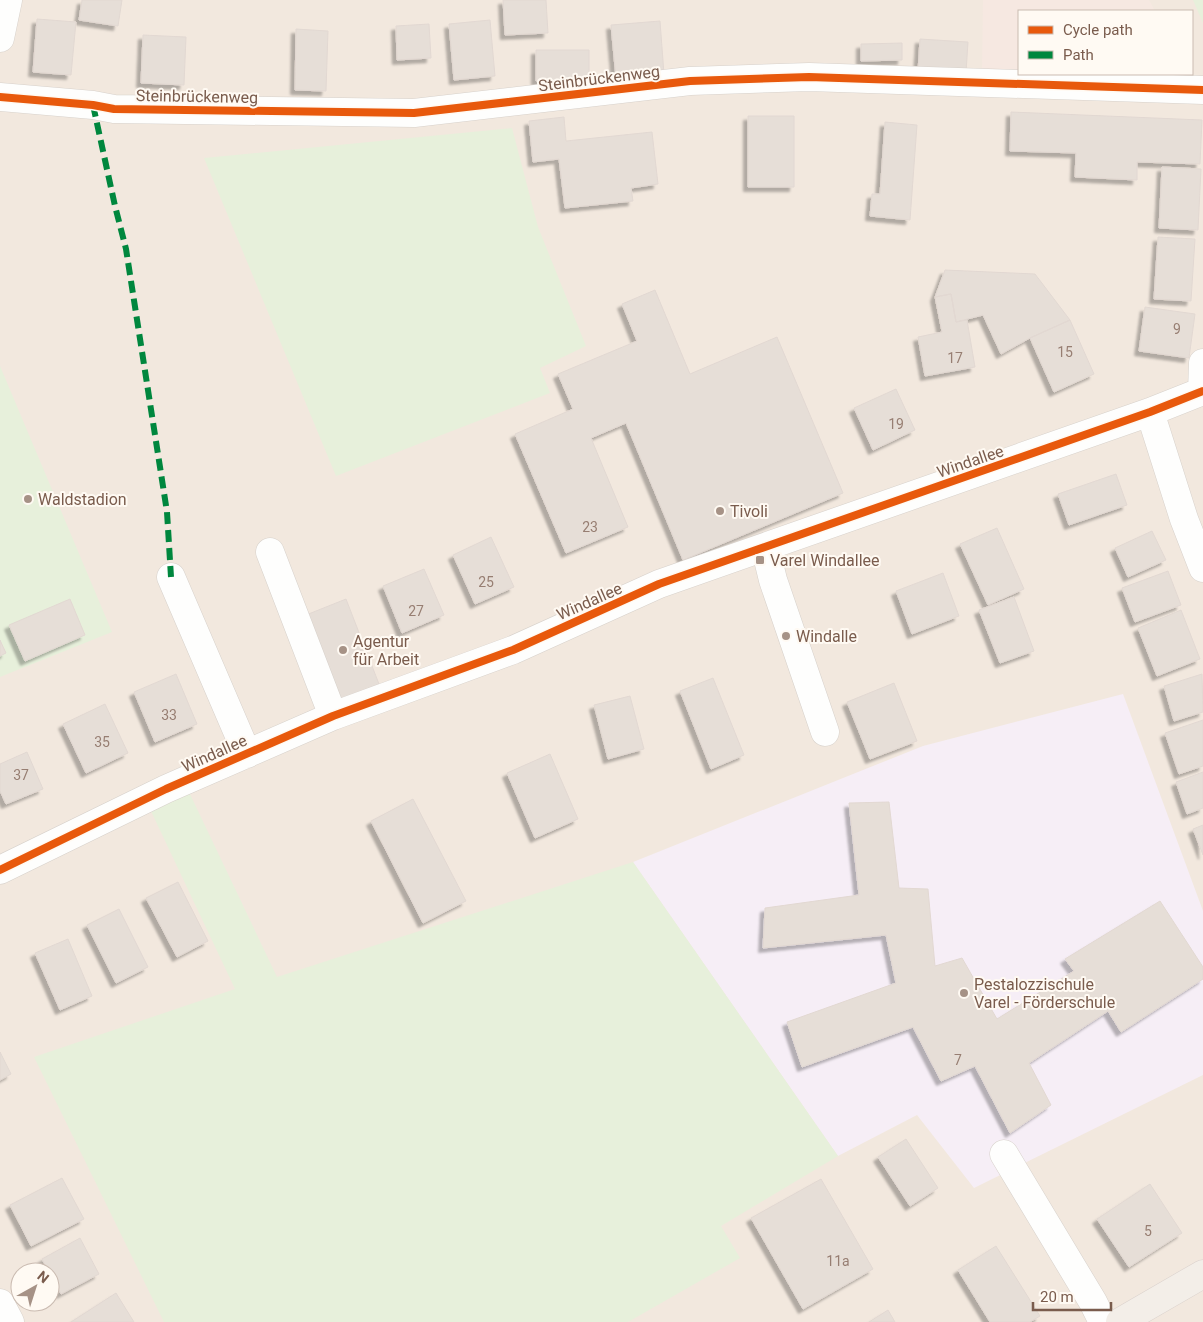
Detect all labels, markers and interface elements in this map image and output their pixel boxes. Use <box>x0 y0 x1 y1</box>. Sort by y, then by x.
legend <box>1018 10 1193 75</box>
text: Cycle path <box>1063 21 1133 39</box>
text: Path <box>1063 46 1094 64</box>
street label: Steinbrückenweg <box>537 62 661 95</box>
street label: Steinbrückenweg <box>136 86 258 107</box>
house number: 9 <box>1173 321 1181 337</box>
house number: 15 <box>1057 344 1073 360</box>
house number: 17 <box>947 350 963 366</box>
house number: 19 <box>888 416 904 432</box>
street label: Windallee <box>934 441 1006 482</box>
place label: Waldstadion <box>38 490 127 509</box>
marker: Waldstadion <box>22 493 34 505</box>
place label: Tivoli <box>730 502 768 521</box>
marker: Tivoli <box>714 505 726 517</box>
house number: 23 <box>582 519 598 535</box>
place label: Varel Windallee <box>770 551 880 570</box>
marker: Varel Windallee <box>754 554 766 566</box>
house number: 25 <box>478 574 494 590</box>
street label: Windallee <box>554 579 625 624</box>
house number: 27 <box>408 603 424 619</box>
place label: Windalle <box>796 627 857 646</box>
marker: Windalle <box>780 630 792 642</box>
place label: Agentur für Arbeit <box>353 632 419 669</box>
marker: Agentur für Arbeit <box>337 644 349 656</box>
house number: 33 <box>161 707 177 723</box>
street label: Windallee <box>179 731 250 776</box>
house number: 35 <box>94 734 110 750</box>
house number: 37 <box>13 767 29 783</box>
place label: Pestalozzischule Varel - Förderschule <box>974 975 1115 1012</box>
marker: Pestalozzischule Varel - Förderschule <box>958 987 970 999</box>
house number: 7 <box>954 1052 962 1068</box>
house number: 5 <box>1144 1223 1152 1239</box>
house number: 11a <box>826 1253 850 1269</box>
north arrow <box>10 1262 60 1312</box>
text: N <box>34 1268 52 1286</box>
scale bar <box>1033 1280 1110 1312</box>
text: 20 m <box>1040 1288 1074 1306</box>

